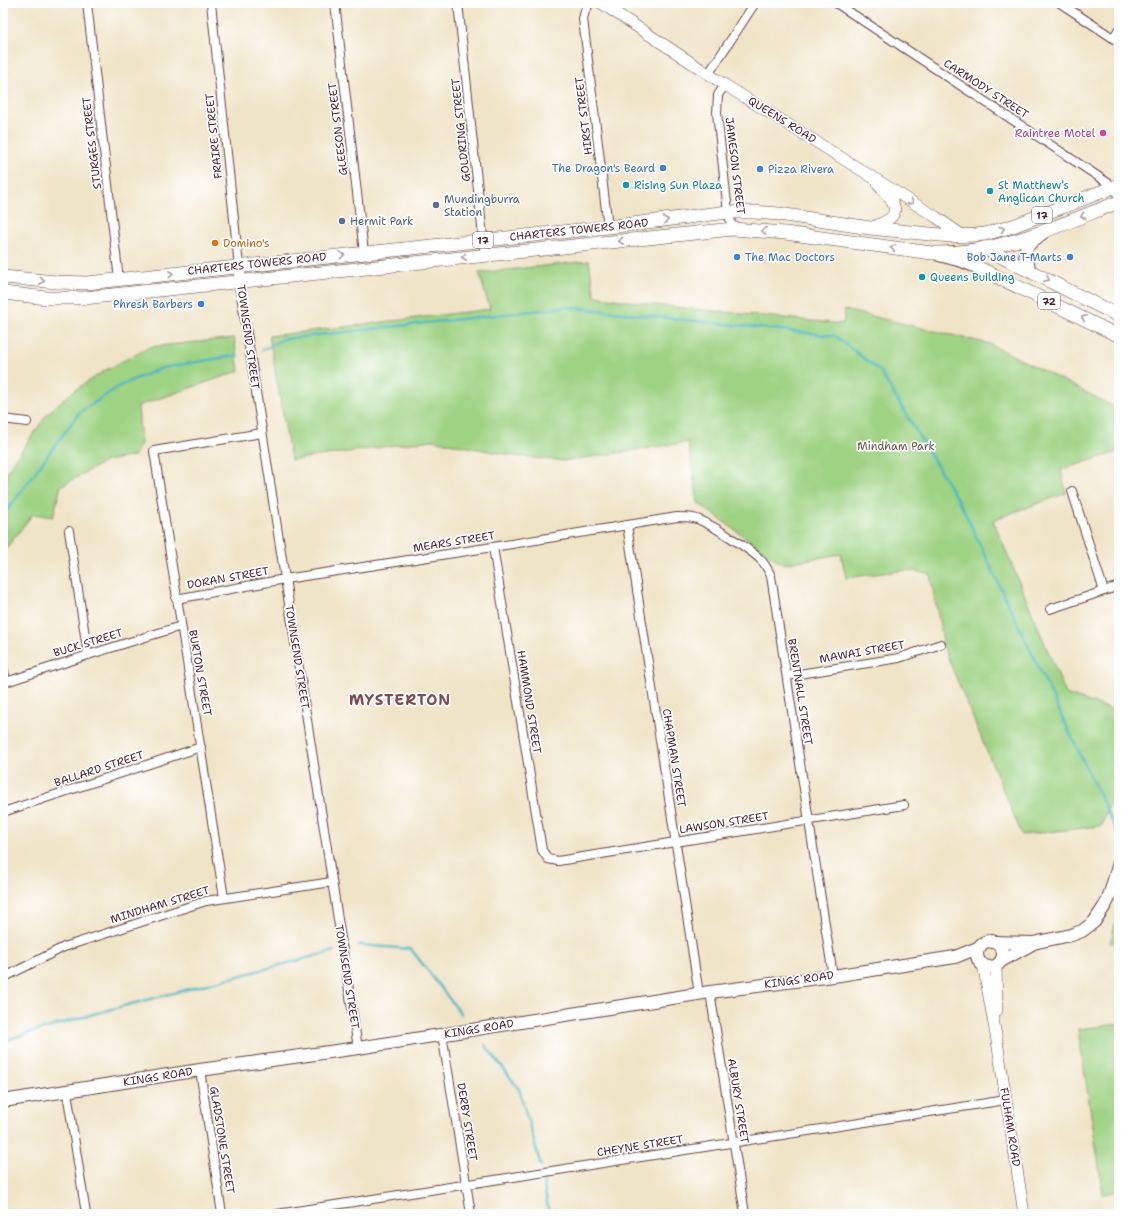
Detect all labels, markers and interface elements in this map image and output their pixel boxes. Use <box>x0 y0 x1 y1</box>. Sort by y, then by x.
street label: CARMODY STREET <box>941 56 1032 122</box>
street label: HIRST STREET <box>572 76 596 156</box>
street label: GOLDRING STREET <box>448 77 474 182</box>
street label: GLEESON STREET <box>325 81 351 176</box>
street label: FRAIRE STREET <box>202 92 226 179</box>
street label: QUEENS ROAD <box>745 93 819 147</box>
street label: STURGES STREET <box>79 96 105 190</box>
street label: JAMESON STREET <box>722 116 748 216</box>
place label: Raintree Motel <box>1015 126 1096 141</box>
marker: Raintree Motel <box>1098 128 1108 138</box>
place label: The Dragon's Beard <box>552 161 655 176</box>
place label: Pizza Rivera <box>768 162 834 177</box>
marker: The Dragon's Beard <box>658 163 668 173</box>
marker: Pizza Rivera <box>755 164 765 174</box>
place label: Rising Sun Plaza <box>634 178 722 193</box>
place label: St Matthew's Anglican Church <box>998 178 1085 206</box>
marker: Rising Sun Plaza <box>621 180 631 190</box>
marker: St Matthew's Anglican Church <box>985 186 995 196</box>
place label: Mundingburra Station <box>444 192 520 220</box>
one-way arrow <box>907 197 914 204</box>
marker: Mundingburra Station <box>431 200 441 210</box>
road number: 17 <box>1032 207 1052 223</box>
one-way arrow <box>1079 211 1086 219</box>
place label: Hermit Park <box>350 214 413 229</box>
street label: CHARTERS TOWERS ROAD <box>509 215 649 245</box>
marker: Hermit Park <box>337 216 347 226</box>
one-way arrow <box>663 216 669 225</box>
one-way arrow <box>998 225 1005 234</box>
one-way arrow <box>761 227 767 236</box>
road number: 17 <box>473 232 493 248</box>
place label: Domino's <box>223 236 270 251</box>
one-way arrow <box>618 236 624 245</box>
marker: Domino's <box>210 238 220 248</box>
one-way arrow <box>890 244 896 253</box>
street label: CHARTERS TOWERS ROAD <box>187 249 327 279</box>
place label: The Mac Doctors <box>745 250 835 265</box>
place label: Bob Jane T-Marts <box>967 250 1062 265</box>
one-way arrow <box>339 251 345 260</box>
marker: The Mac Doctors <box>732 252 742 262</box>
marker: Bob Jane T-Marts <box>1065 252 1075 262</box>
one-way arrow <box>461 253 467 262</box>
one-way arrow <box>168 269 174 278</box>
place label: Queens Building <box>930 270 1015 285</box>
marker: Queens Building <box>917 272 927 282</box>
one-way arrow <box>1042 274 1050 282</box>
one-way arrow <box>39 276 45 285</box>
street label: TOWNSEND STREET <box>233 284 263 390</box>
road number: 72 <box>1038 293 1060 309</box>
place label: Phresh Barbers <box>113 297 193 312</box>
marker: Phresh Barbers <box>196 299 206 309</box>
one-way arrow <box>1081 315 1088 323</box>
park label: Mindham Park <box>857 439 935 454</box>
street label: MEARS STREET <box>412 528 496 556</box>
street label: DORAN STREET <box>186 563 270 593</box>
street label: TOWNSEND STREET <box>281 604 313 710</box>
street label: BUCK STREET <box>51 625 125 661</box>
street label: BURTON STREET <box>185 628 215 718</box>
street label: MAWAI STREET <box>818 637 906 667</box>
street label: BRENTNALL STREET <box>784 638 816 747</box>
street label: HAMMOND STREET <box>513 649 545 755</box>
district label: MYSTERTON <box>349 690 451 710</box>
street label: CHAPMAN STREET <box>659 708 689 809</box>
street label: BALLARD STREET <box>52 747 146 791</box>
street label: LAWSON STREET <box>678 809 770 837</box>
street label: MINDHAM STREET <box>109 883 212 927</box>
street label: TOWNSEND STREET <box>331 924 363 1030</box>
street label: KINGS ROAD <box>763 968 835 992</box>
street label: KINGS ROAD <box>443 1016 515 1042</box>
street label: ALBURY STREET <box>724 1057 752 1145</box>
street label: KINGS ROAD <box>122 1064 194 1090</box>
street label: DERBY STREET <box>453 1082 481 1162</box>
street label: GLADSTONE STREET <box>206 1085 238 1195</box>
street label: FULHAM ROAD <box>996 1086 1024 1168</box>
street label: CHEYNE STREET <box>596 1132 684 1160</box>

